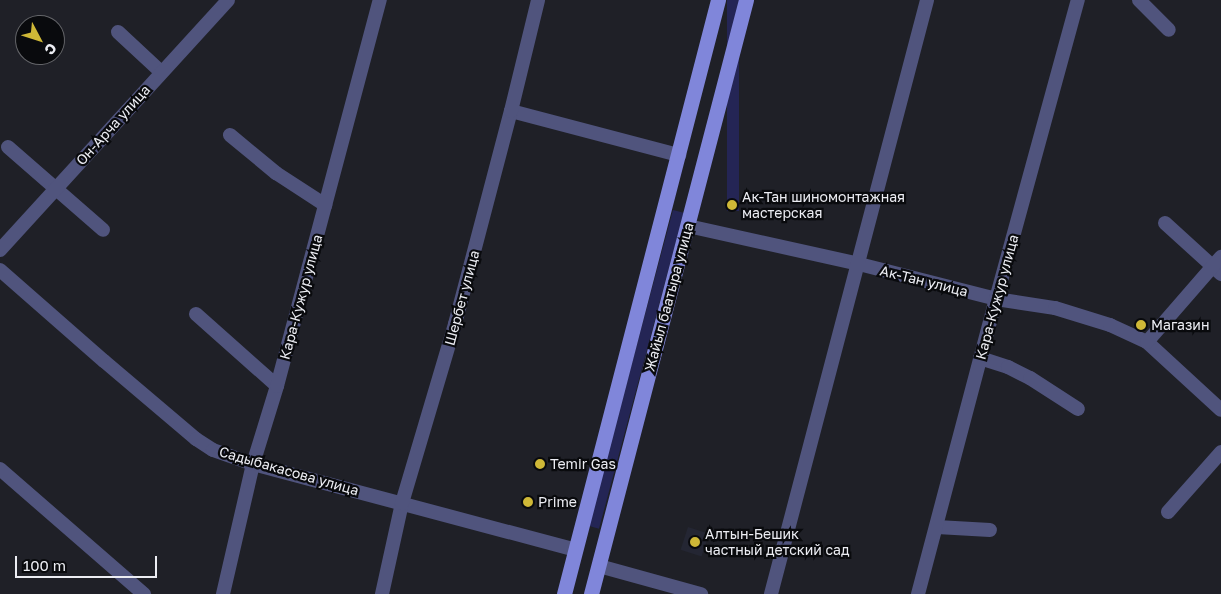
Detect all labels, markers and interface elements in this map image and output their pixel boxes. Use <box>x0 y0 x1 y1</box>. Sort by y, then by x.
north arrow <box>15 15 65 65</box>
text: С <box>41 40 61 59</box>
street label: Он-Арча улица <box>72 81 154 169</box>
place label: Ак-Тан шиномонтажная мастерская <box>742 189 905 222</box>
marker: Ак-Тан шиномонтажная мастерская <box>726 199 738 211</box>
street label: Жайыл баатыра улица <box>641 221 697 373</box>
street label: Кара-Кужур улица <box>276 233 326 361</box>
street label: Кара-Кужур улица <box>972 233 1022 361</box>
street label: Шербет улица <box>441 248 483 348</box>
street label: Ак-Тан улица <box>878 262 970 300</box>
place label: Магазин <box>1151 317 1209 333</box>
marker: Магазин <box>1135 319 1147 331</box>
street label: Садыбакасова улица <box>217 443 361 499</box>
place label: Temir Gas <box>550 456 616 472</box>
marker: Temir Gas <box>534 458 546 470</box>
place label: Prime <box>538 494 577 510</box>
marker: Prime <box>522 496 534 508</box>
place label: Алтын-Бешик частный детский сад <box>705 526 849 558</box>
marker: Алтын-Бешик частный детский сад <box>689 536 701 548</box>
scale bar <box>18 546 160 578</box>
text: 100 m <box>23 556 66 574</box>

